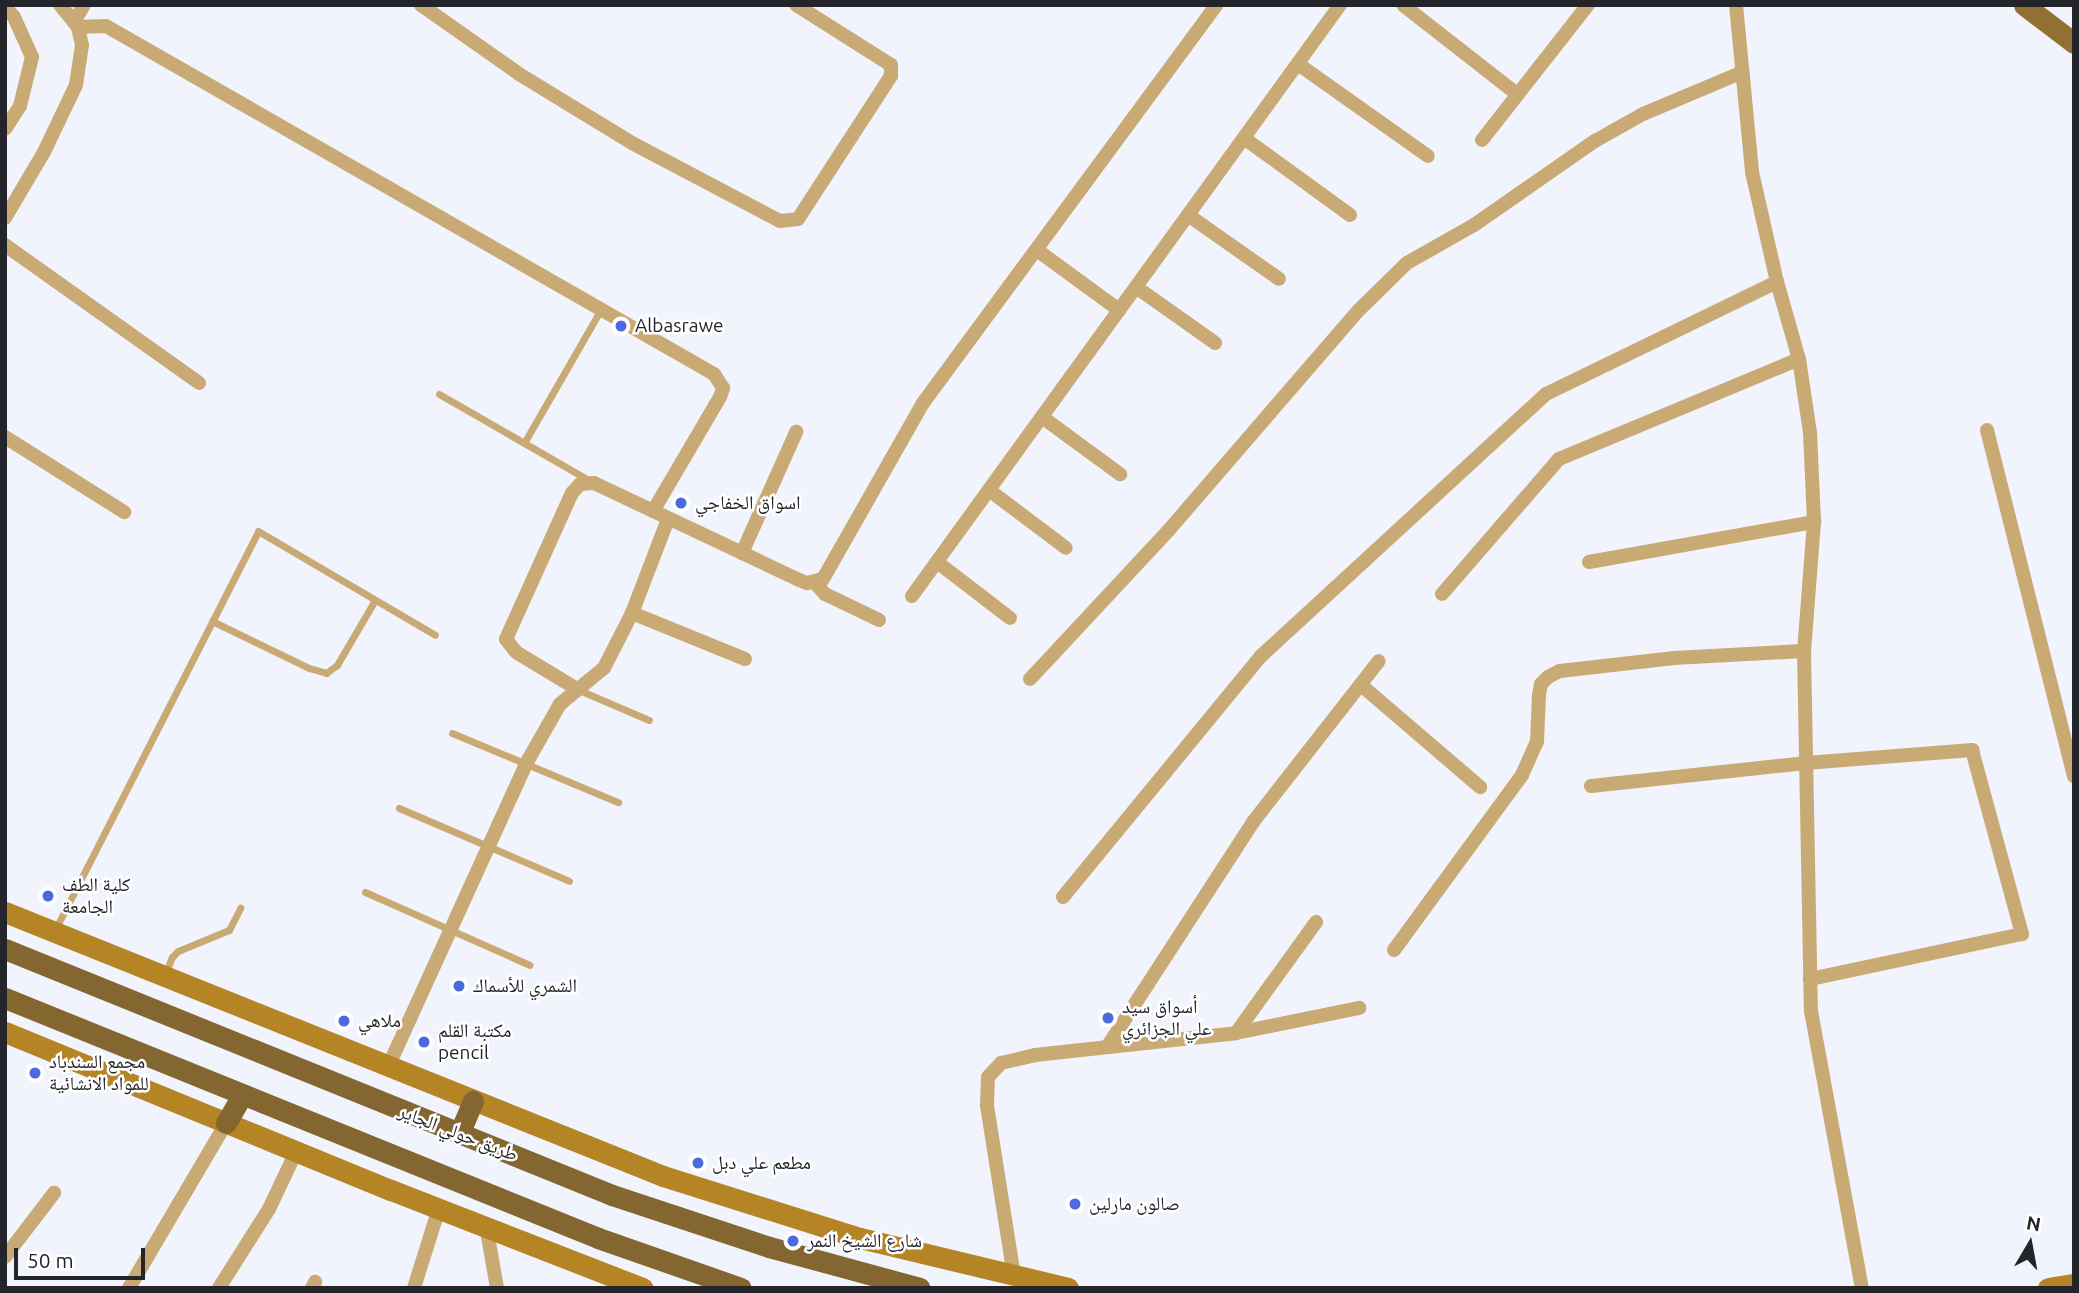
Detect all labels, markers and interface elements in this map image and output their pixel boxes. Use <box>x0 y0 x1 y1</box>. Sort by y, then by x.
place label: Albasrawe <box>635 315 724 337</box>
marker: Albasrawe <box>613 318 629 334</box>
place label: اسواق الخفاجي <box>695 492 801 514</box>
marker: اسواق الخفاجي <box>673 495 689 511</box>
place label: كلية الطف الجامعة <box>62 874 130 918</box>
marker: كلية الطف الجامعة <box>40 888 56 904</box>
place label: الشمري للأسماك <box>473 975 577 997</box>
marker: الشمري للأسماك <box>451 978 467 994</box>
place label: أسواق سيد علي الجزائري <box>1122 996 1212 1040</box>
place label: ملاهي <box>358 1010 401 1032</box>
marker: أسواق سيد علي الجزائري <box>1100 1010 1116 1026</box>
marker: ملاهي <box>336 1013 352 1029</box>
place label: مكتبة القلم pencil <box>438 1020 511 1064</box>
marker: مكتبة القلم pencil <box>416 1034 432 1050</box>
place label: مجمع السندباد للمواد الانشائية <box>49 1051 149 1095</box>
marker: مجمع السندباد للمواد الانشائية <box>27 1065 43 1081</box>
street label: طريق حولي الجاير <box>395 1100 521 1166</box>
place label: مطعم علي دبل <box>712 1152 811 1174</box>
marker: مطعم علي دبل <box>690 1155 706 1171</box>
place label: صالون مارلين <box>1089 1193 1180 1215</box>
marker: صالون مارلين <box>1067 1196 1083 1212</box>
north arrow <box>1995 1209 2065 1279</box>
text: N <box>2025 1211 2043 1235</box>
place label: شارع الشيخ النمر <box>807 1230 922 1252</box>
marker: شارع الشيخ النمر <box>785 1233 801 1249</box>
scale bar <box>18 1234 149 1278</box>
text: 50 m <box>27 1248 74 1272</box>

